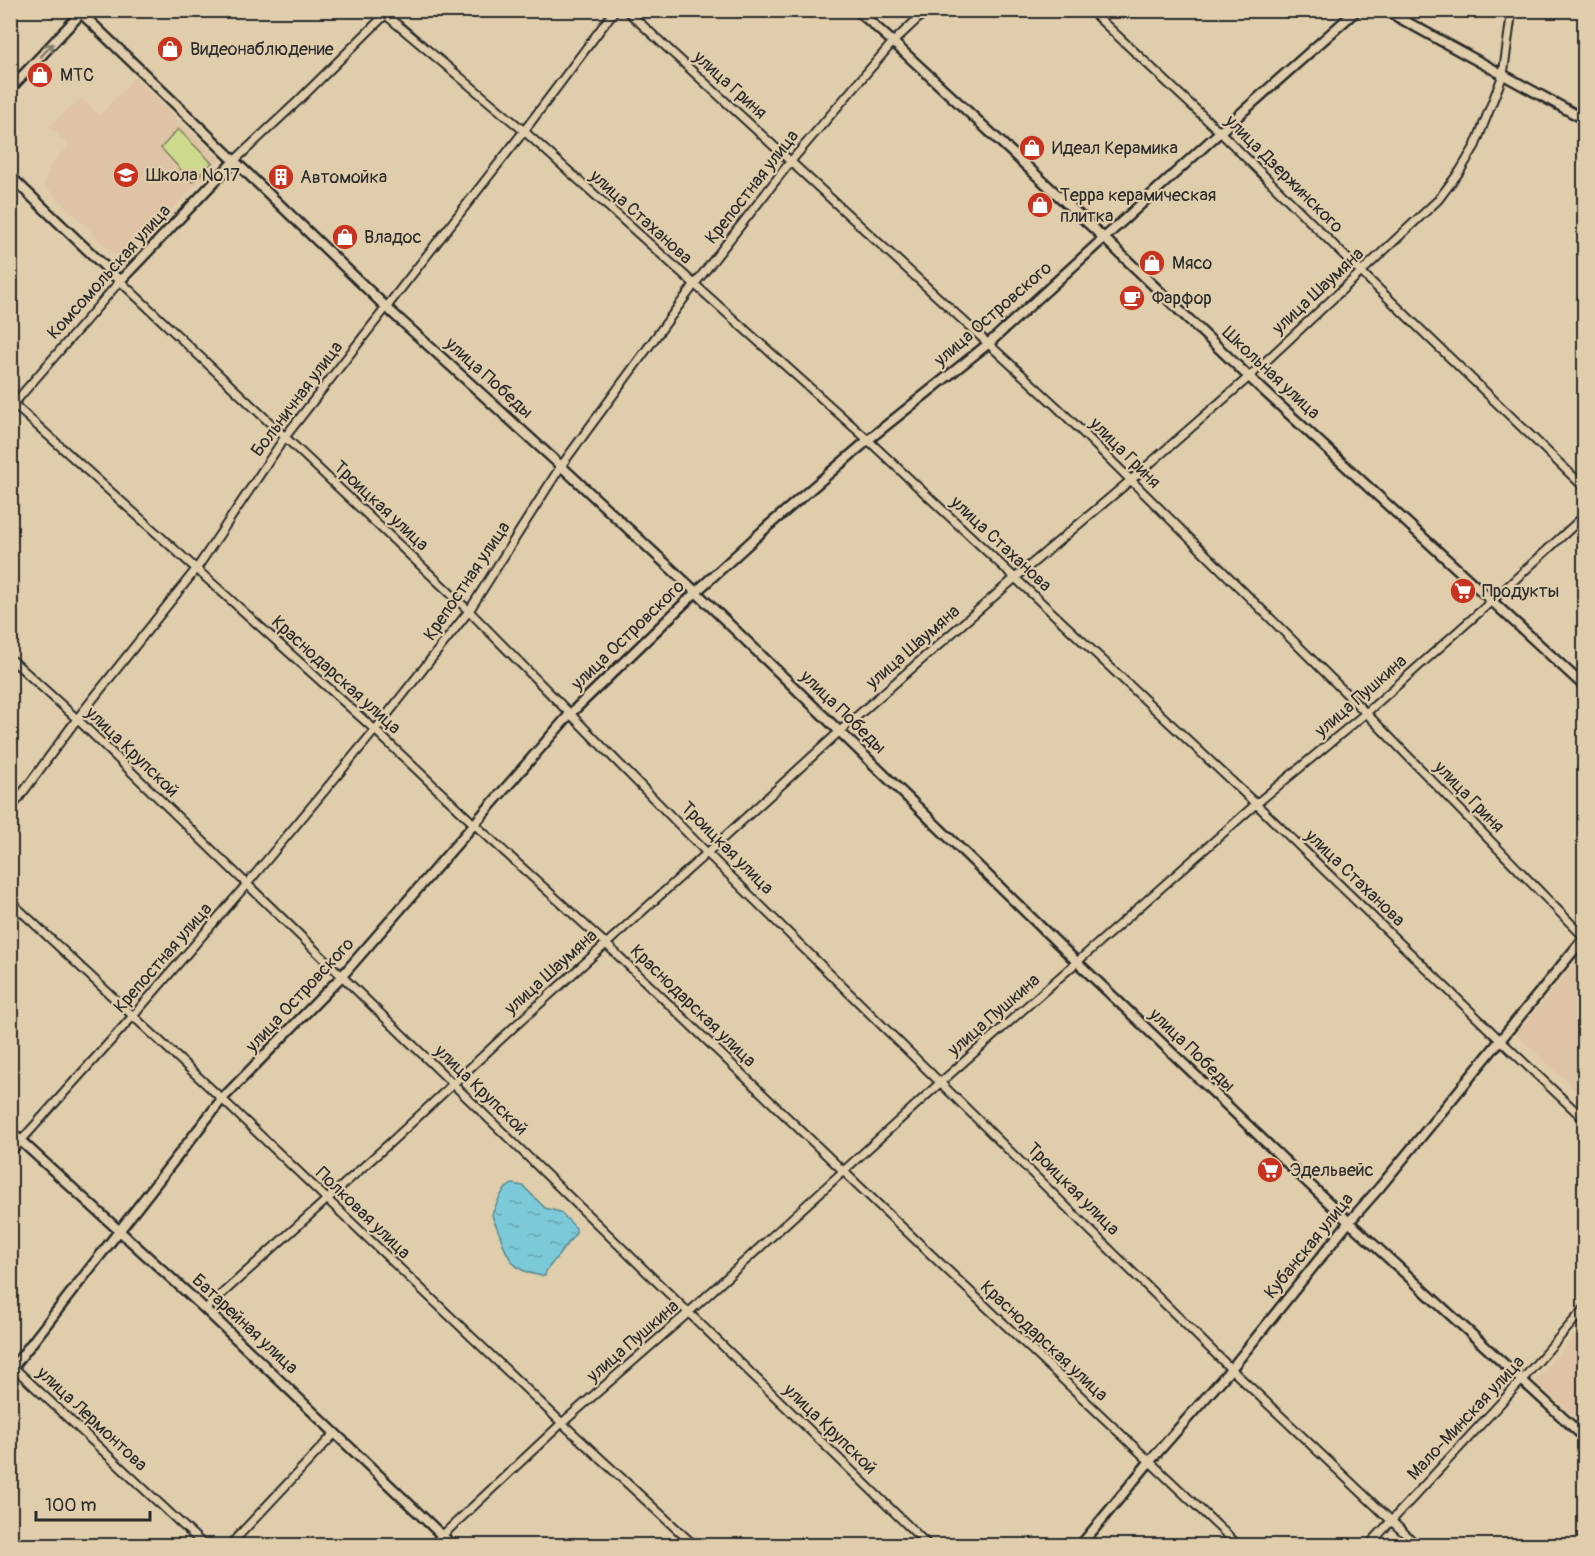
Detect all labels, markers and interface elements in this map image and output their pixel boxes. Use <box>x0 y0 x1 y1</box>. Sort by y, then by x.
shop icon: Видеонаблюдение <box>155 34 185 64</box>
place label: Видеонаблюдение <box>190 38 334 61</box>
one-way arrow <box>40 43 54 58</box>
street label: улица Гриня <box>688 45 772 124</box>
shop icon: МТС <box>25 60 55 90</box>
place label: МТС <box>60 64 94 87</box>
street label: улица Дзержинского <box>1219 109 1348 238</box>
street label: Крепостная улица <box>700 125 804 249</box>
shop icon: Идеал Керамика <box>1017 133 1047 163</box>
place label: Идеал Керамика <box>1052 137 1178 160</box>
school or university icon: Школа №17 <box>111 160 141 190</box>
building icon: Автомойка <box>266 162 296 192</box>
place label: Школа №17 <box>146 164 240 187</box>
street label: улица Стаханова <box>584 164 697 269</box>
place label: Автомойка <box>300 166 387 189</box>
place label: Терра керамическая плитка <box>1060 184 1216 228</box>
shop icon: Терра керамическая плитка <box>1025 190 1055 220</box>
street label: Комсомольская улица <box>42 200 176 344</box>
shop icon: Владос <box>330 222 360 252</box>
place label: Владос <box>364 226 422 249</box>
street label: улица Шаумяна <box>1267 243 1369 340</box>
shop icon: Мясо <box>1137 248 1167 278</box>
place label: Мясо <box>1172 252 1213 275</box>
street label: улица Островского <box>929 256 1057 372</box>
cafe icon: Фарфор <box>1117 283 1147 313</box>
place label: Фарфор <box>1152 287 1212 310</box>
street label: Школьная улица <box>1217 322 1325 424</box>
street label: улица Победы <box>439 332 538 424</box>
street label: Больничная улица <box>246 337 348 461</box>
street label: улица Гриня <box>1084 412 1165 493</box>
street label: Троицкая улица <box>328 456 434 556</box>
street label: улица Стаханова <box>945 490 1057 597</box>
street label: Крепостная улица <box>419 517 515 645</box>
street label: улица Островского <box>566 575 690 696</box>
supermarket icon: Продукты <box>1448 576 1478 606</box>
place label: Продукты <box>1482 580 1559 603</box>
street label: улица Шаумяна <box>860 600 965 695</box>
street label: Краснодарская улица <box>266 611 406 739</box>
street label: улица Пушкина <box>1309 650 1412 743</box>
street label: улица Победы <box>794 665 891 759</box>
street label: улица Крупской <box>80 701 184 802</box>
street label: улица Гриня <box>1428 755 1509 838</box>
street label: Троицкая улица <box>676 797 778 899</box>
street label: улица Стаханова <box>1299 824 1410 932</box>
street label: Крепостная улица <box>109 898 217 1018</box>
street label: улица Шаумяна <box>499 924 602 1020</box>
street label: улица Островского <box>240 932 359 1058</box>
street label: Краснодарская улица <box>625 940 761 1072</box>
street label: улица Пушкина <box>942 969 1045 1062</box>
street label: улица Победы <box>1143 1003 1240 1097</box>
street label: улица Крупской <box>429 1039 533 1140</box>
street label: Троицкая улица <box>1022 1138 1124 1240</box>
supermarket icon: Эдельвейс <box>1255 1155 1285 1185</box>
place label: Эдельвейс <box>1290 1159 1374 1182</box>
street label: Полковая улица <box>311 1162 415 1264</box>
street label: Кубанская улица <box>1259 1188 1359 1304</box>
street label: Батарейная улица <box>187 1269 303 1379</box>
street label: Краснодарская улица <box>975 1276 1113 1406</box>
street label: улица Пушкина <box>581 1295 684 1388</box>
street label: Мало-Минская улица <box>1402 1351 1530 1485</box>
street label: улица Лермонтова <box>31 1361 152 1476</box>
street label: улица Крупской <box>778 1378 882 1479</box>
scale bar <box>36 1484 150 1522</box>
text: 100 m <box>45 1494 97 1517</box>

